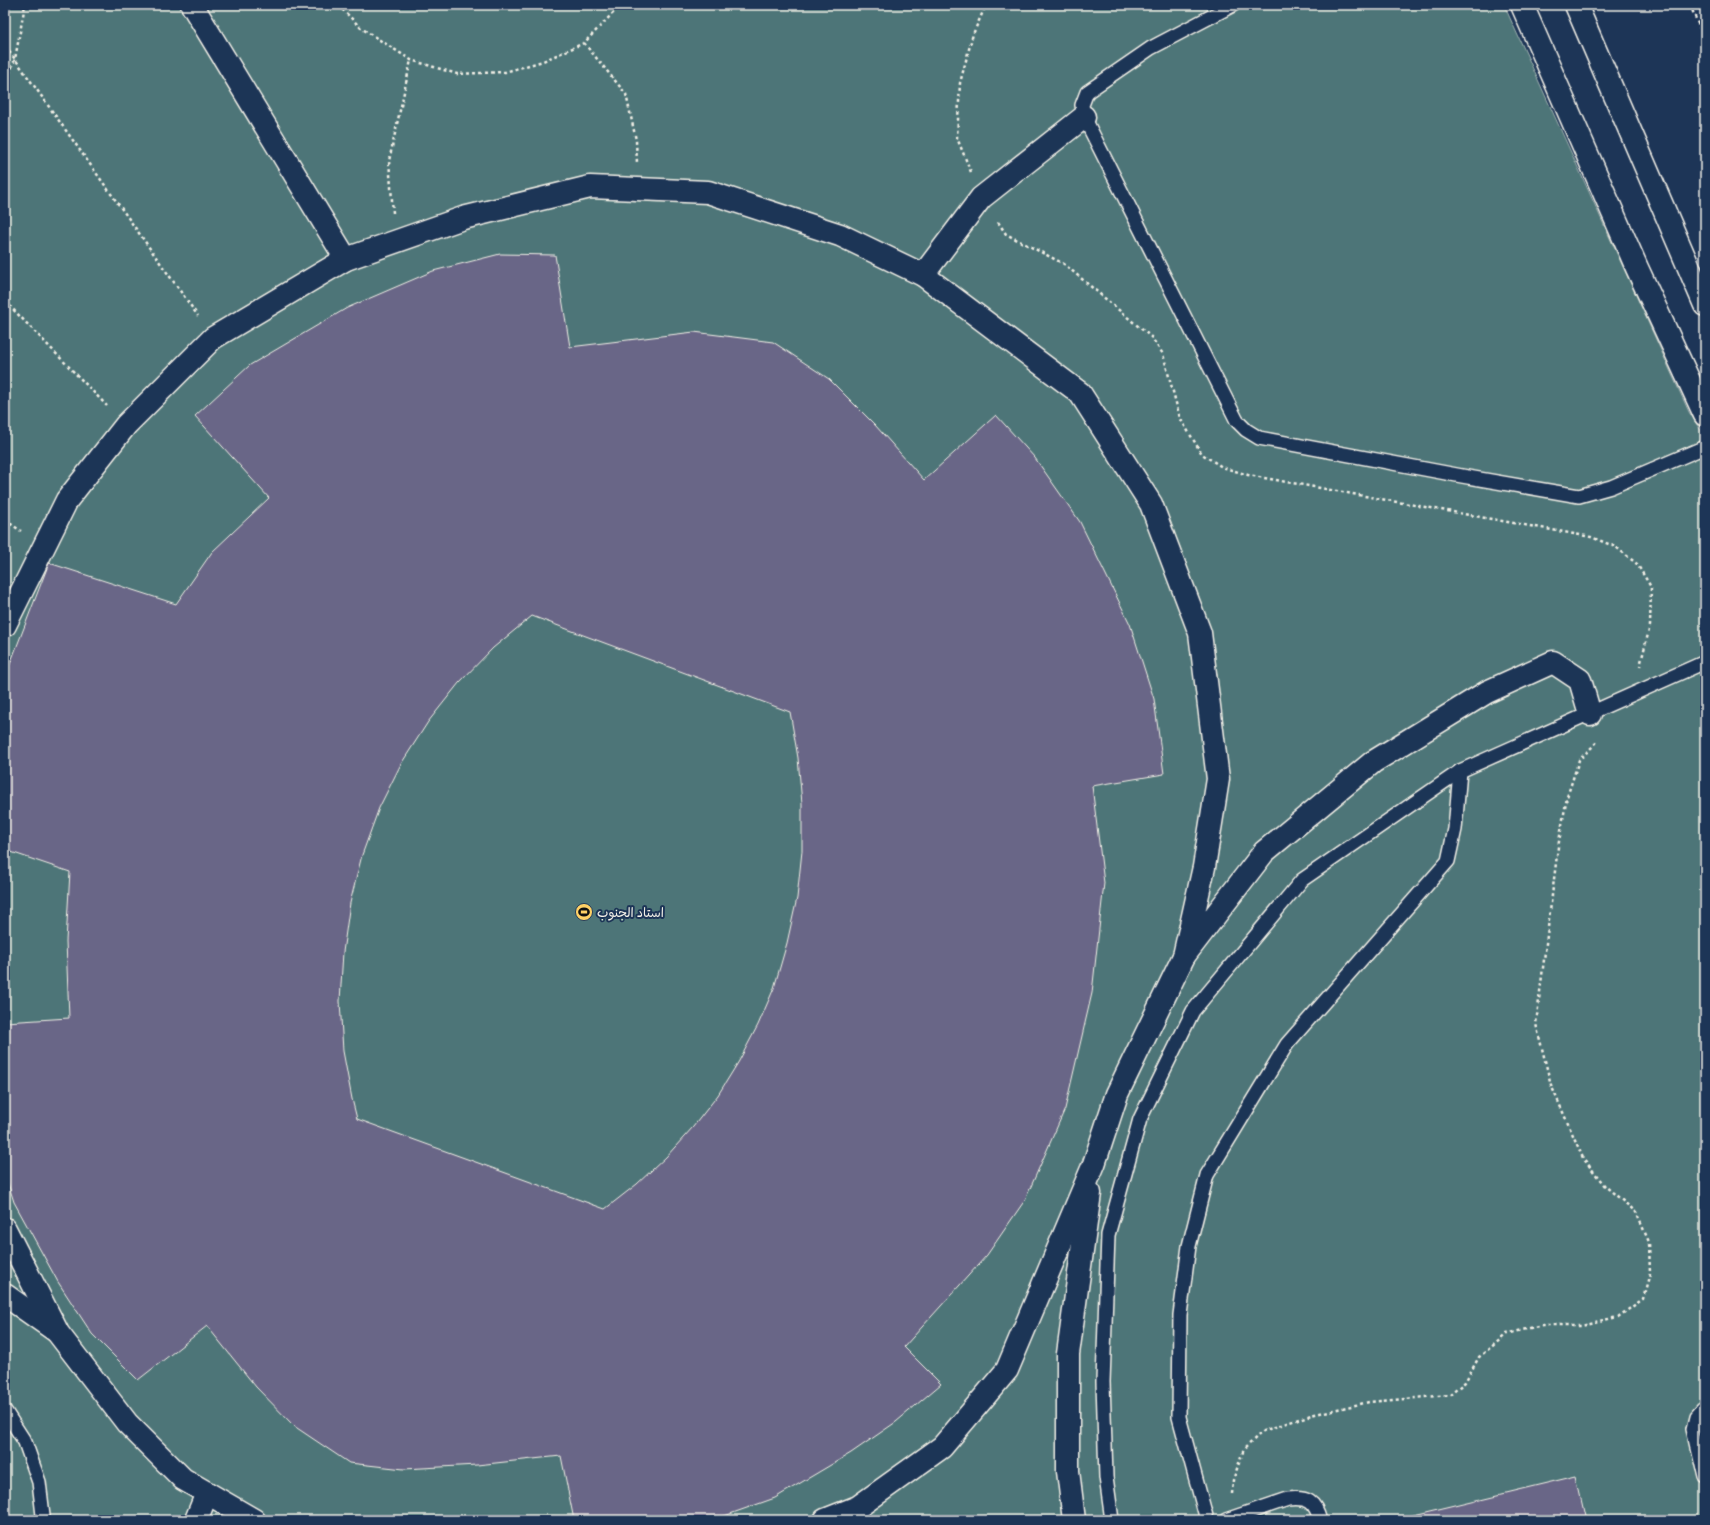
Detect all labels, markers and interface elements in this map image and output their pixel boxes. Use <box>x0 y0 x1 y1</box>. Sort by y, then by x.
sports icon: استاد الجنوب <box>574 902 594 922</box>
place label: استاد الجنوب <box>597 907 664 922</box>

